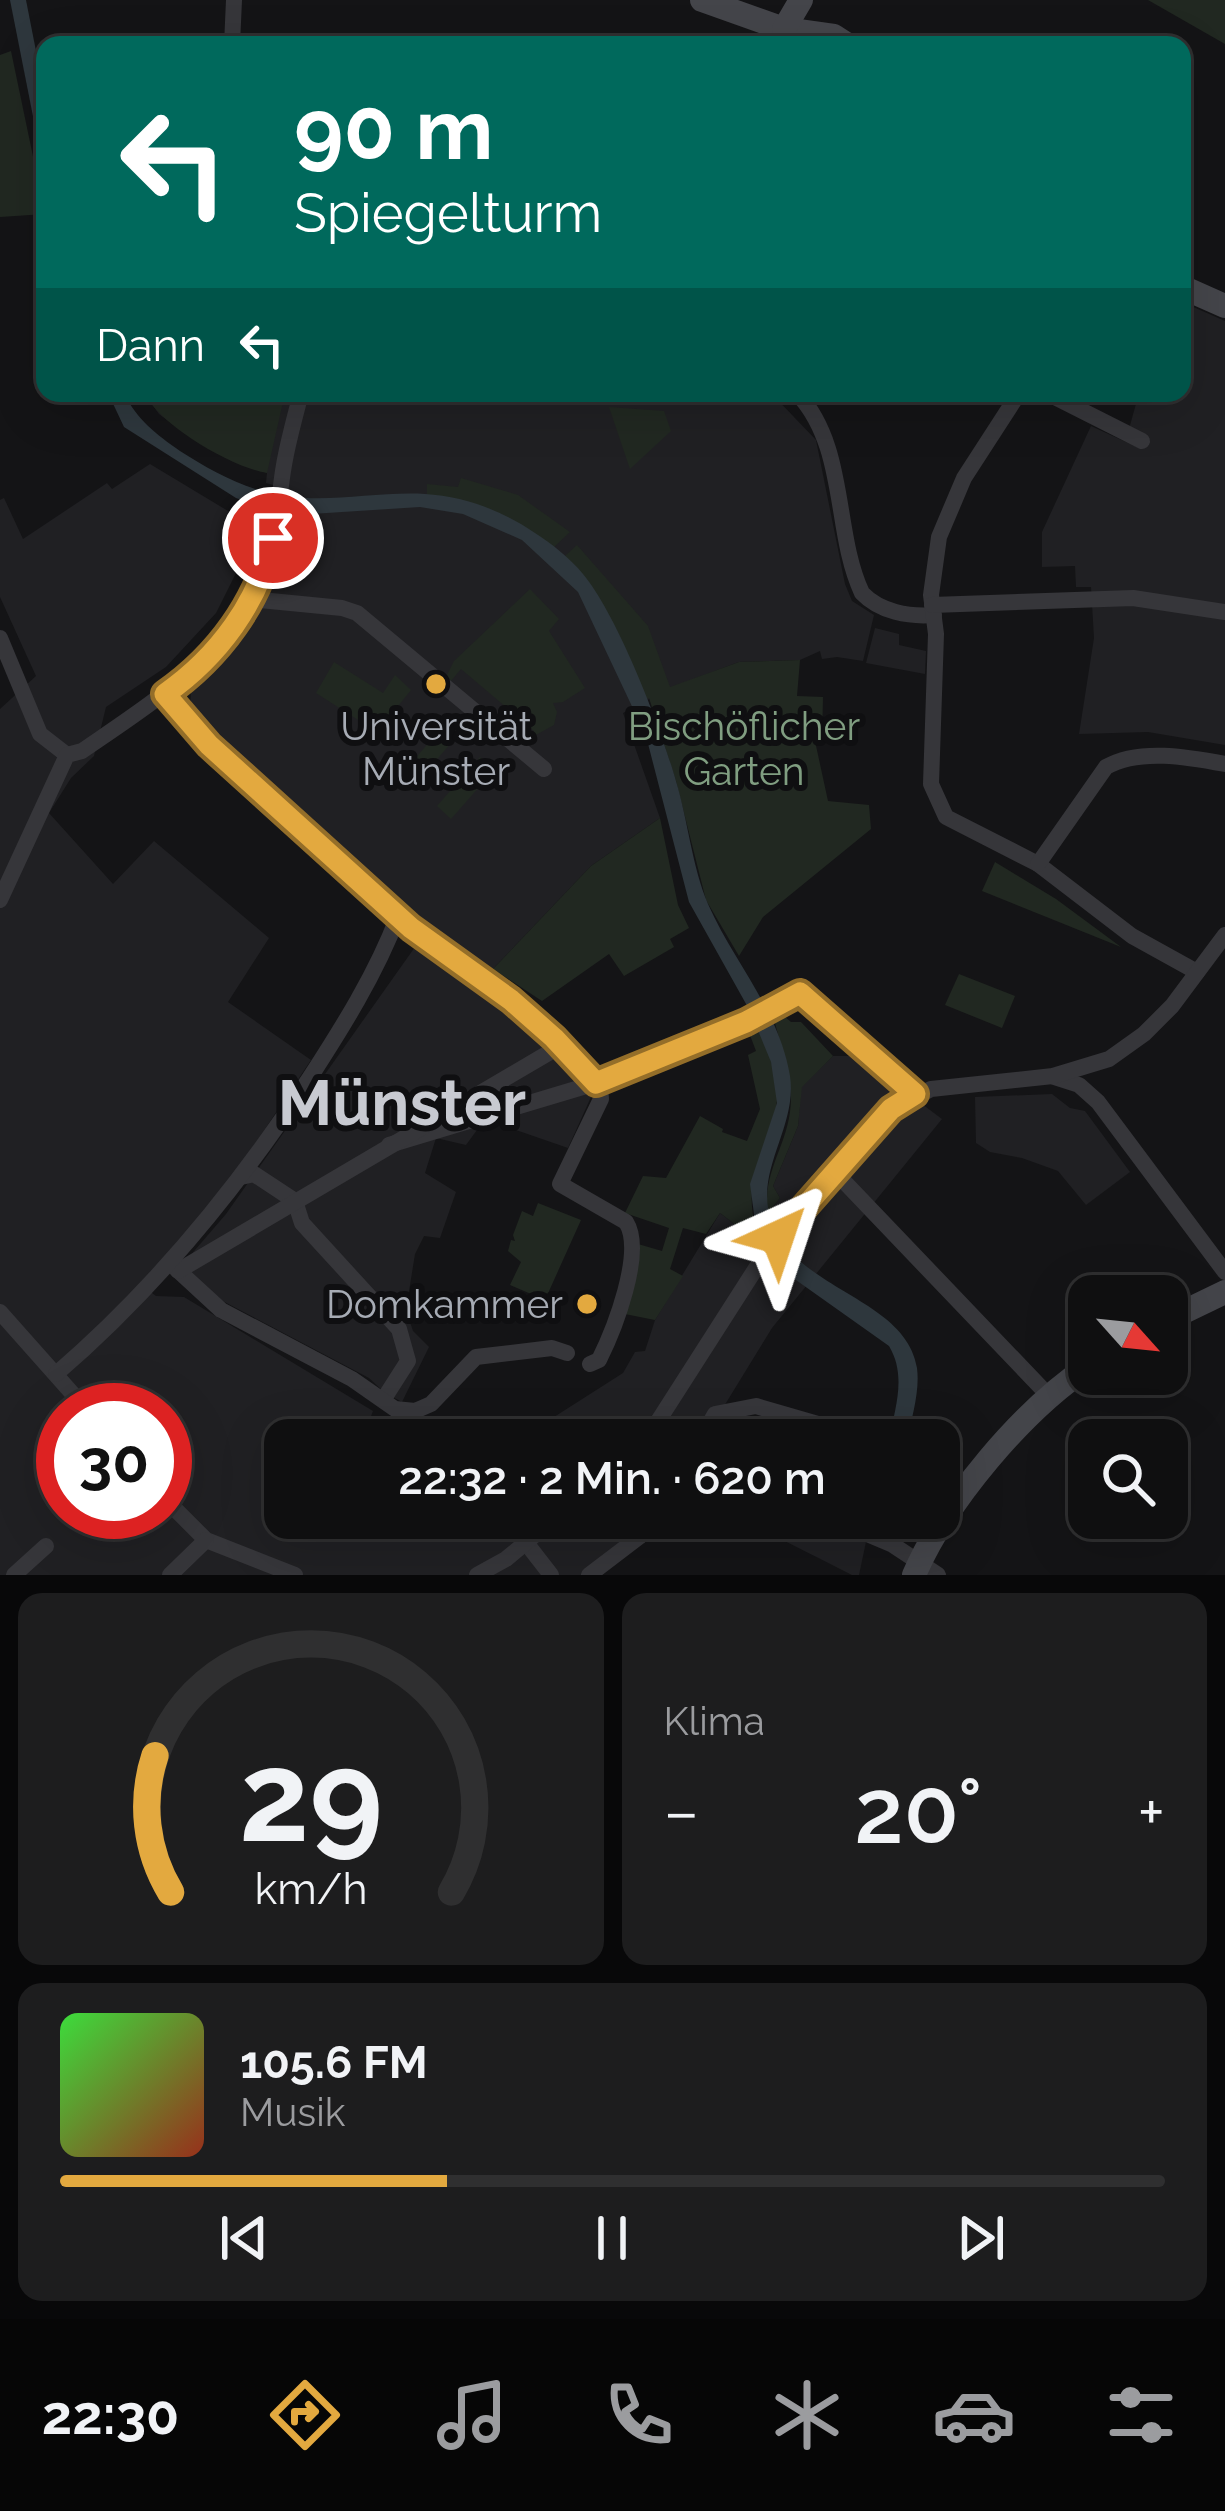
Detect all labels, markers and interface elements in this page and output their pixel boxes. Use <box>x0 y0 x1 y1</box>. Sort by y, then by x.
text: 90 m <box>294 80 493 179</box>
icon: left <box>96 84 252 240</box>
text: Spiegelturm <box>294 181 602 245</box>
icon: left <box>229 312 295 378</box>
text: Dann <box>96 319 205 372</box>
pin <box>222 487 324 589</box>
icon: arrive <box>240 505 306 571</box>
marker: Universität Münster <box>423 671 449 697</box>
place label: Universität Münster <box>340 703 532 794</box>
park label: Bischöflicher Garten <box>628 703 860 794</box>
district label: Münster <box>278 1066 526 1140</box>
position arrow <box>715 1174 841 1300</box>
north arrow <box>1068 1275 1188 1395</box>
map controls <box>1068 1275 1188 1539</box>
place label: Domkammer <box>326 1281 563 1327</box>
marker: Domkammer <box>574 1291 600 1317</box>
speed limit sign: 30 <box>36 1383 192 1539</box>
button: search <box>1068 1419 1188 1539</box>
text: 22:32 · 2 Min. · 620 m <box>398 1452 826 1505</box>
text: Klima <box>664 1698 765 1744</box>
text: 29 <box>239 1724 383 1870</box>
text: 20° <box>854 1758 982 1864</box>
text: − <box>664 1773 699 1850</box>
text: + <box>1138 1773 1165 1850</box>
text: km/h <box>254 1864 367 1914</box>
text: 105.6 FM <box>240 2036 428 2089</box>
text: Musik <box>240 2089 345 2135</box>
icon: previous <box>211 2205 277 2271</box>
icon: pause <box>579 2205 645 2271</box>
icon: next <box>948 2205 1014 2271</box>
icon: directions <box>263 2373 347 2457</box>
icon: music <box>430 2373 514 2457</box>
icon: phone <box>597 2373 681 2457</box>
icon: climate <box>765 2373 849 2457</box>
icon: car <box>932 2373 1016 2457</box>
icon: filters <box>1099 2373 1183 2457</box>
text: 22:30 <box>42 2383 179 2447</box>

